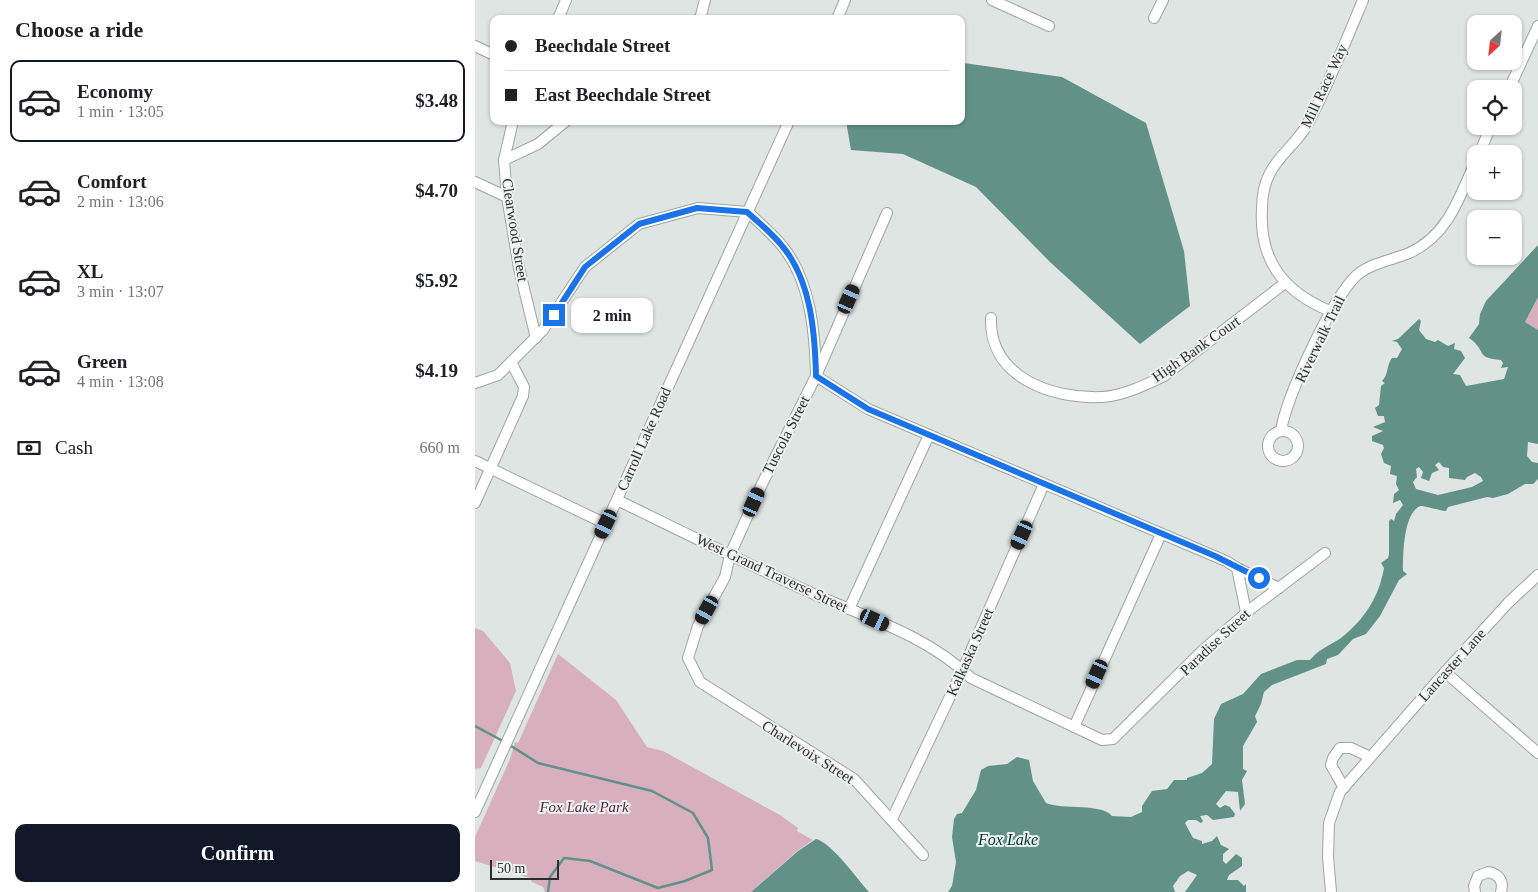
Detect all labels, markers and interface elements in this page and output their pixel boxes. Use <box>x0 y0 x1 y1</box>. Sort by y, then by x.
north arrow <box>1467 15 1523 70</box>
map controls <box>1467 15 1522 265</box>
text: Choose a ride <box>15 17 143 42</box>
text: Beechdale Street <box>535 35 670 56</box>
street label: Mill Race Way <box>1298 41 1351 130</box>
icon: car <box>17 79 62 124</box>
button: locate <box>1467 80 1522 135</box>
text: Economy <box>77 81 153 102</box>
text: East Beechdale Street <box>535 84 711 105</box>
text: $3.48 <box>415 90 458 111</box>
text: 1 min · 13:05 <box>77 103 164 120</box>
button: + <box>1467 145 1522 200</box>
icon: car <box>17 169 62 214</box>
text: Comfort <box>77 171 147 192</box>
street label: Clearwood Street <box>499 177 531 284</box>
text: $4.70 <box>415 180 458 201</box>
text: 2 min · 13:06 <box>77 193 164 210</box>
button: − <box>1467 210 1522 265</box>
icon: car <box>17 259 62 304</box>
text: XL <box>77 261 103 282</box>
text: $5.92 <box>415 270 458 291</box>
car <box>836 282 861 316</box>
text: 3 min · 13:07 <box>77 283 164 300</box>
street label: Riverwalk Trail <box>1292 293 1348 385</box>
callout: 2 min <box>571 298 654 332</box>
route end <box>543 304 565 326</box>
text: 2 min <box>593 307 631 324</box>
street label: High Bank Court <box>1149 312 1244 385</box>
icon: car <box>17 349 62 394</box>
text: Green <box>77 351 127 372</box>
text: $4.19 <box>415 360 458 381</box>
text: 4 min · 13:08 <box>77 373 164 390</box>
street label: Carroll Lake Road <box>614 384 674 493</box>
street label: Tuscola Street <box>759 392 813 477</box>
icon: cash <box>15 434 43 462</box>
text: Cash <box>55 437 93 458</box>
text: 660 m <box>420 439 460 456</box>
car <box>741 485 766 519</box>
car <box>592 507 619 541</box>
car <box>1009 518 1034 552</box>
street label: West Grand Traverse Street <box>694 531 851 615</box>
route start <box>1248 567 1270 589</box>
car <box>693 593 720 627</box>
street label: Kalkaska Street <box>943 605 997 698</box>
street label: Paradise Street <box>1177 605 1254 678</box>
car <box>858 607 891 633</box>
street label: Lancaster Lane <box>1415 625 1489 705</box>
car <box>1084 657 1109 691</box>
street label: Charlevoix Street <box>759 717 858 787</box>
park label: Fox Lake Park <box>538 799 629 815</box>
button: Confirm <box>15 824 460 882</box>
water label: Fox Lake <box>977 831 1038 848</box>
scale bar <box>490 857 559 880</box>
text: 50 m <box>497 861 525 876</box>

